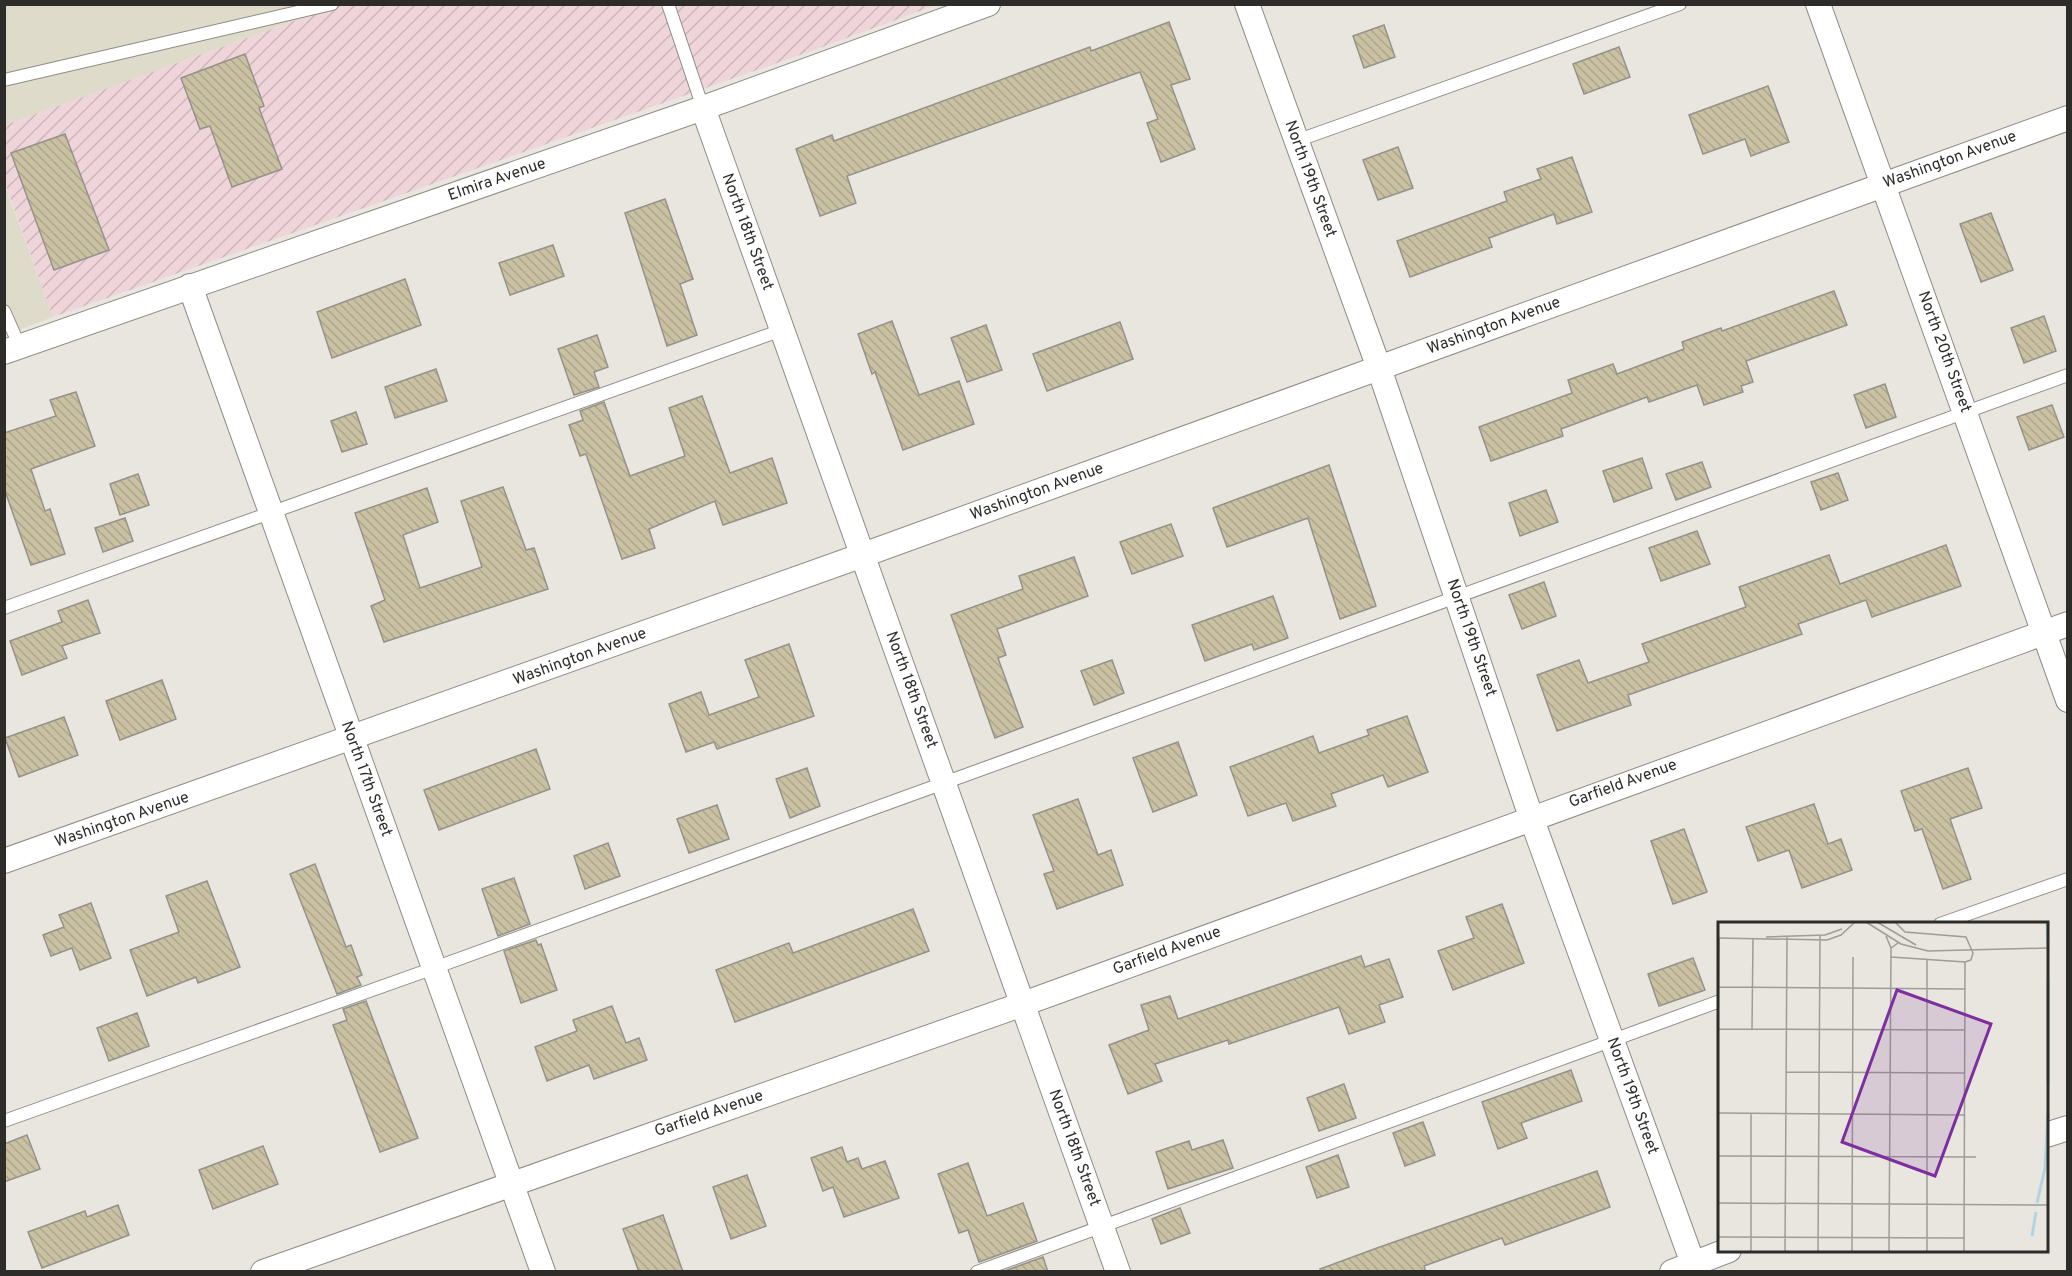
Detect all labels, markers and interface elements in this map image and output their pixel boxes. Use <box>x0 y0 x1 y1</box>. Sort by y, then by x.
street label: North 19th Street <box>1280 118 1340 240</box>
street label: Washington Avenue <box>1881 127 2019 193</box>
street label: Elmira Avenue <box>445 154 549 206</box>
street label: North 18th Street <box>717 171 777 293</box>
street label: North 20th Street <box>1913 289 1975 415</box>
street label: Washington Avenue <box>1425 293 1563 359</box>
street label: Washington Avenue <box>968 459 1106 525</box>
street label: North 19th Street <box>1441 576 1501 700</box>
street label: Washington Avenue <box>511 624 649 690</box>
street label: North 18th Street <box>881 629 941 751</box>
street label: North 17th Street <box>336 718 396 840</box>
street label: Garfield Avenue <box>1566 755 1680 813</box>
street label: Washington Avenue <box>52 788 192 852</box>
street label: Garfield Avenue <box>1110 922 1224 980</box>
inset map <box>1718 922 2048 1252</box>
street label: North 19th Street <box>1602 1035 1662 1157</box>
street label: Garfield Avenue <box>652 1086 766 1142</box>
street label: North 18th Street <box>1044 1087 1104 1209</box>

